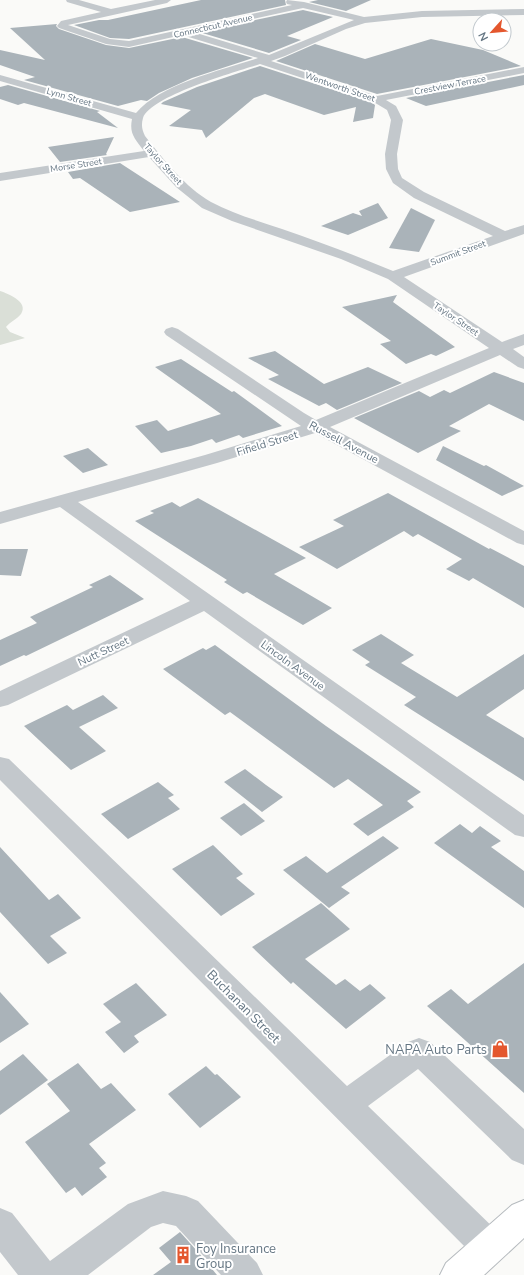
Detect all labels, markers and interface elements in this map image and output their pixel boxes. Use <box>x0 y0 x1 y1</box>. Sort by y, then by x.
street label: Connecticut Avenue <box>172 11 254 41</box>
north arrow <box>472 12 512 52</box>
text: N <box>475 29 492 43</box>
street label: Wentworth Street <box>303 69 378 105</box>
street label: Crestview Terrace <box>413 72 487 98</box>
street label: Lynn Street <box>45 85 94 109</box>
street label: Taylor Street <box>141 141 185 188</box>
street label: Morse Street <box>49 155 103 175</box>
street label: Summit Street <box>429 237 488 269</box>
street label: Taylor Street <box>431 300 482 339</box>
street label: Russell Avenue <box>306 418 381 467</box>
street label: Fifield Street <box>235 427 300 460</box>
street label: Nutt Street <box>75 633 131 670</box>
street label: Lincoln Avenue <box>258 637 328 694</box>
street label: Buchanan Street <box>203 966 284 1048</box>
shop icon: NAPA Auto Parts <box>490 1039 510 1059</box>
place label: NAPA Auto Parts <box>385 1041 487 1059</box>
place label: Foy Insurance Group <box>196 1240 276 1273</box>
building icon: Foy Insurance Group <box>173 1245 193 1265</box>

